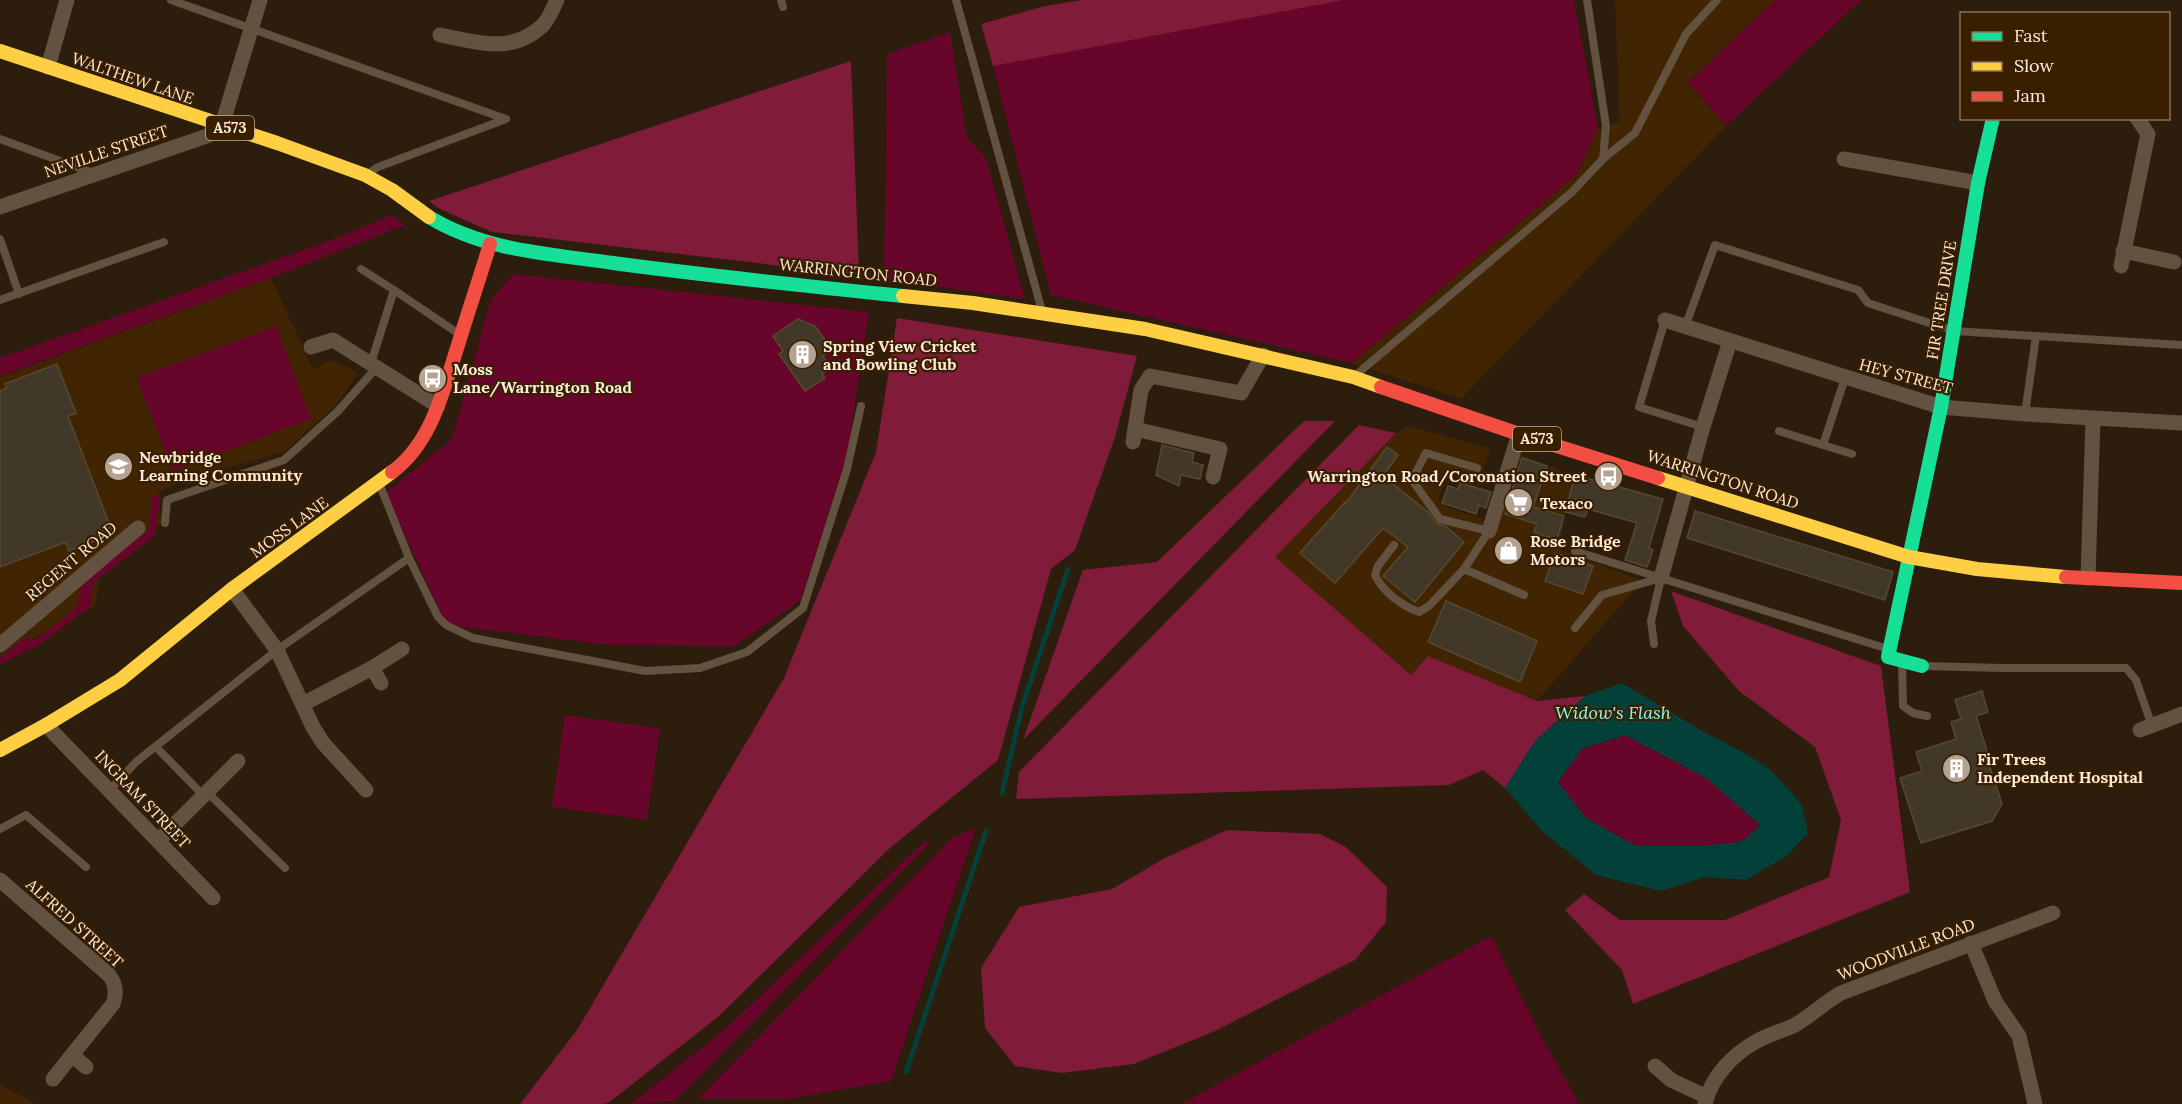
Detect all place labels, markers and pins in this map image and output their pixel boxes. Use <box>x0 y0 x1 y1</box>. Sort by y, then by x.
place label: Spring View Cricket and Bowling Club <box>823 336 977 374</box>
building icon: Spring View Cricket and Bowling Club <box>786 339 818 371</box>
place label: Moss Lane/Warrington Road <box>453 359 632 398</box>
bus stop icon: Moss Lane/Warrington Road <box>416 362 448 394</box>
place label: Newbridge Learning Community <box>139 447 302 485</box>
school or university icon: Newbridge Learning Community <box>102 450 134 482</box>
bus stop icon: Warrington Road/Coronation Street <box>1592 460 1624 492</box>
place label: Warrington Road/Coronation Street <box>1307 466 1587 487</box>
supermarket icon: Texaco <box>1503 487 1535 519</box>
place label: Texaco <box>1540 493 1593 513</box>
place label: Rose Bridge Motors <box>1530 531 1621 569</box>
shop icon: Rose Bridge Motors <box>1493 534 1525 566</box>
place label: Fir Trees Independent Hospital <box>1977 749 2143 787</box>
building icon: Fir Trees Independent Hospital <box>1940 752 1972 784</box>

